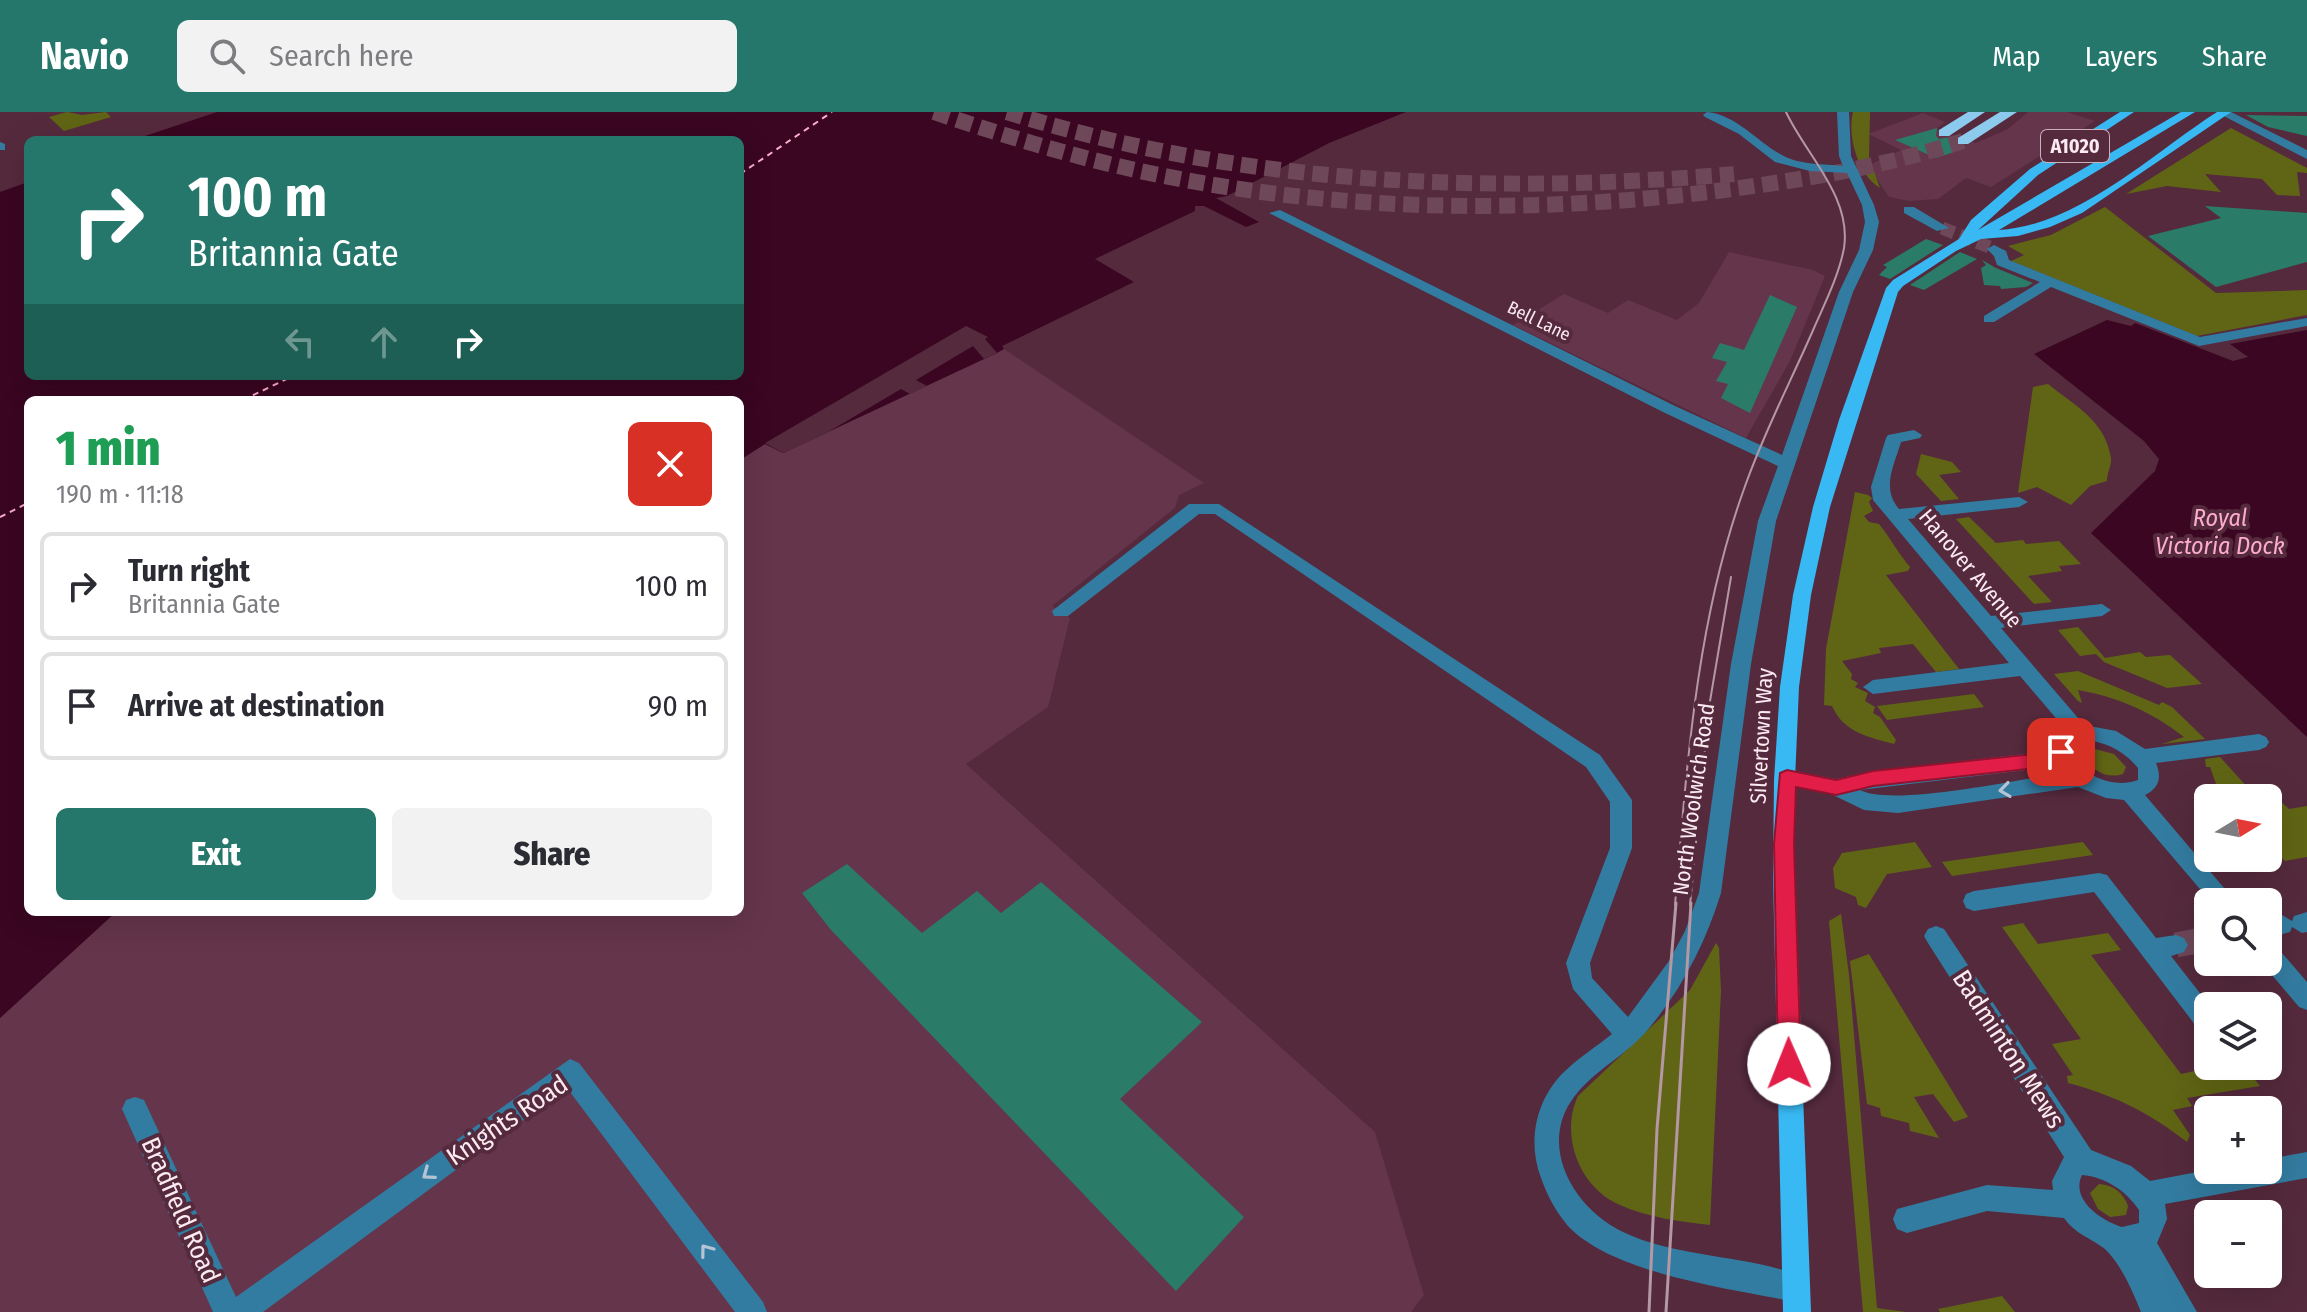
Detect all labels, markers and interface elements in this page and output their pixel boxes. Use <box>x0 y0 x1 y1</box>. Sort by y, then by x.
search box <box>177 20 737 92</box>
text: Navio <box>40 33 129 79</box>
icon: search <box>205 34 249 78</box>
text: Search here <box>269 38 414 74</box>
text: Map <box>1992 40 2041 73</box>
text: Layers <box>2085 40 2158 73</box>
text: Share <box>2202 40 2267 73</box>
road number: A1020 <box>2041 130 2109 162</box>
text: 100 m <box>188 164 327 231</box>
icon: right <box>56 168 160 272</box>
text: Britannia Gate <box>188 232 399 276</box>
street label: Bell Lane <box>1504 296 1574 346</box>
icon: left <box>278 320 322 364</box>
icon: ahead <box>362 320 406 364</box>
icon: right <box>446 320 490 364</box>
text: 1 min <box>56 420 160 478</box>
button: close <box>628 422 712 506</box>
text: 190 m · 11:18 <box>56 479 184 510</box>
street label: Hanover Avenue <box>1913 503 2028 633</box>
water label: Royal Victoria Dock <box>2155 504 2285 560</box>
text: Turn right <box>128 553 250 589</box>
icon: right <box>60 564 104 608</box>
text: 100 m <box>635 568 708 604</box>
text: Britannia Gate <box>128 589 280 620</box>
street label: Silvertown Way <box>1744 667 1779 805</box>
icon: arrive <box>60 684 104 728</box>
text: Arrive at destination <box>128 688 385 724</box>
text: 90 m <box>648 688 708 724</box>
street label: North Woolwich Road <box>1667 701 1720 897</box>
pin <box>2027 718 2095 786</box>
icon: arrive <box>2039 730 2083 774</box>
one-way arrow <box>1998 781 2012 798</box>
north arrow <box>2194 784 2282 872</box>
map controls <box>2194 784 2282 1288</box>
button: Exit <box>56 808 376 900</box>
button: Share <box>392 808 712 900</box>
button: search <box>2194 888 2282 976</box>
street label: Badminton Mews <box>1946 964 2071 1134</box>
button: layers <box>2194 992 2282 1080</box>
position arrow <box>1747 1022 1831 1106</box>
street label: Knights Road <box>441 1069 574 1172</box>
button: + <box>2194 1096 2282 1184</box>
street label: Bradfield Road <box>135 1133 226 1288</box>
one-way arrow <box>423 1164 437 1179</box>
button: − <box>2194 1200 2282 1288</box>
one-way arrow <box>701 1244 715 1259</box>

